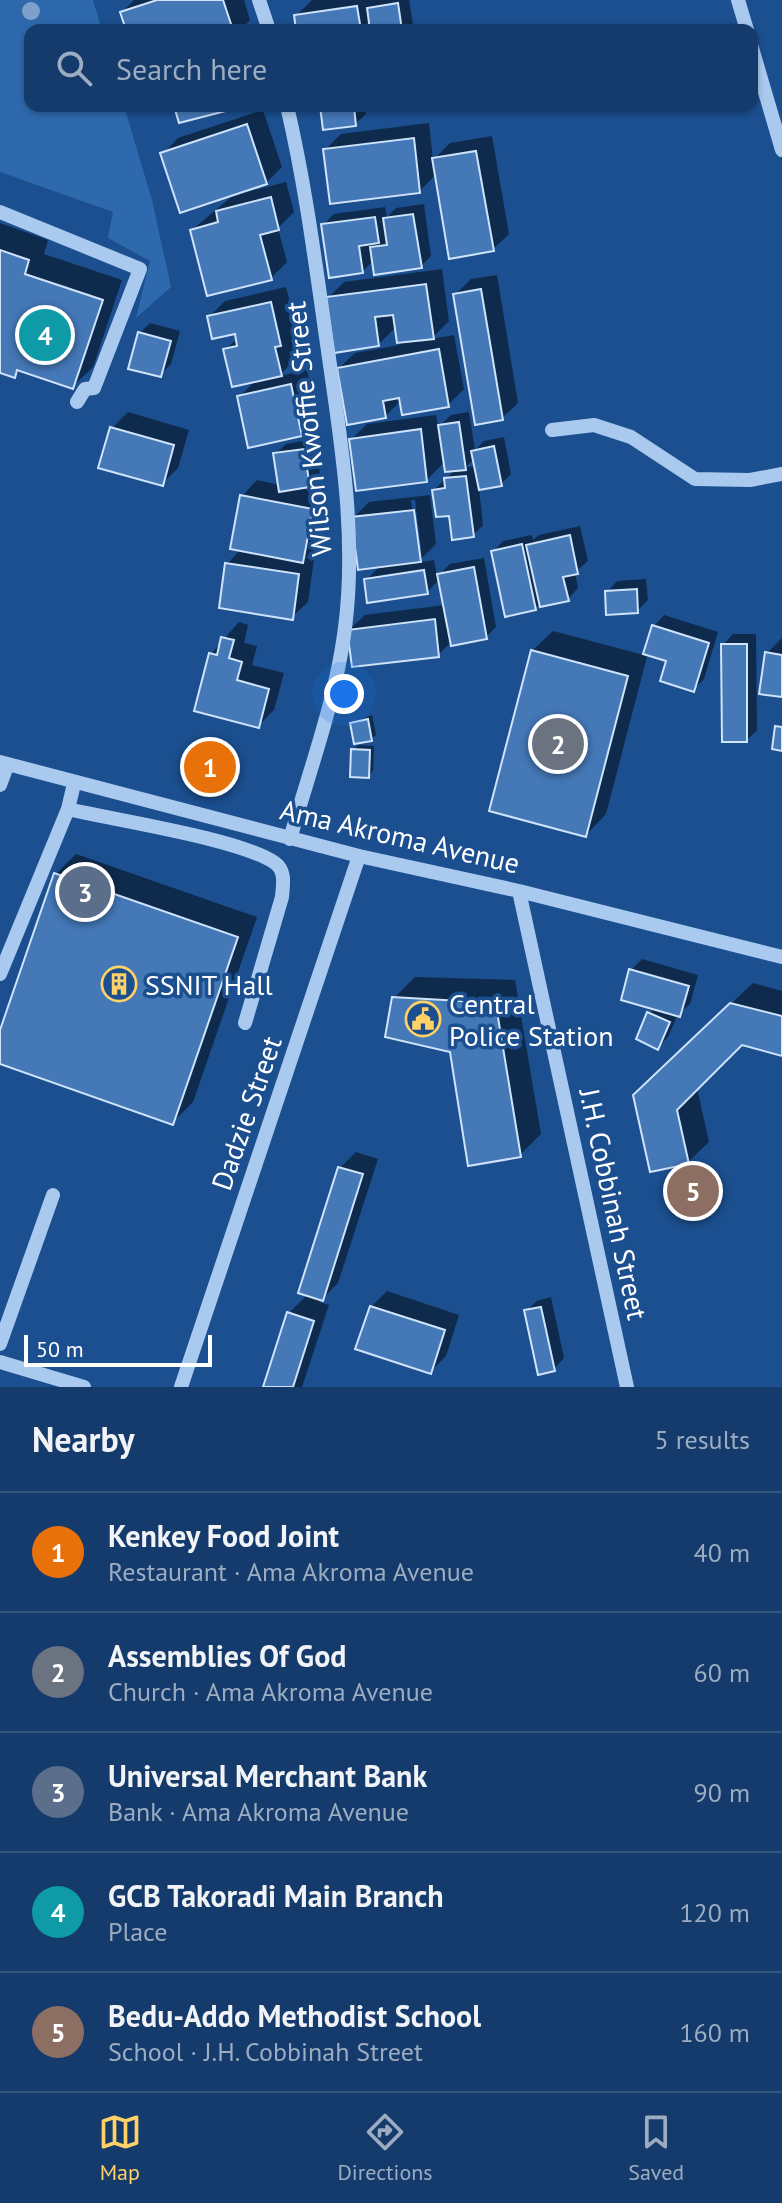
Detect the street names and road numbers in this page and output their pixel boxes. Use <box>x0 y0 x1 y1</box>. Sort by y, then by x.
street label: Wilson Kwoffie Street <box>276 299 340 558</box>
street label: Ama Akroma Avenue <box>277 790 523 882</box>
street label: Dadzie Street <box>202 1031 290 1195</box>
street label: J.H. Cobbinah Street <box>571 1084 657 1324</box>

